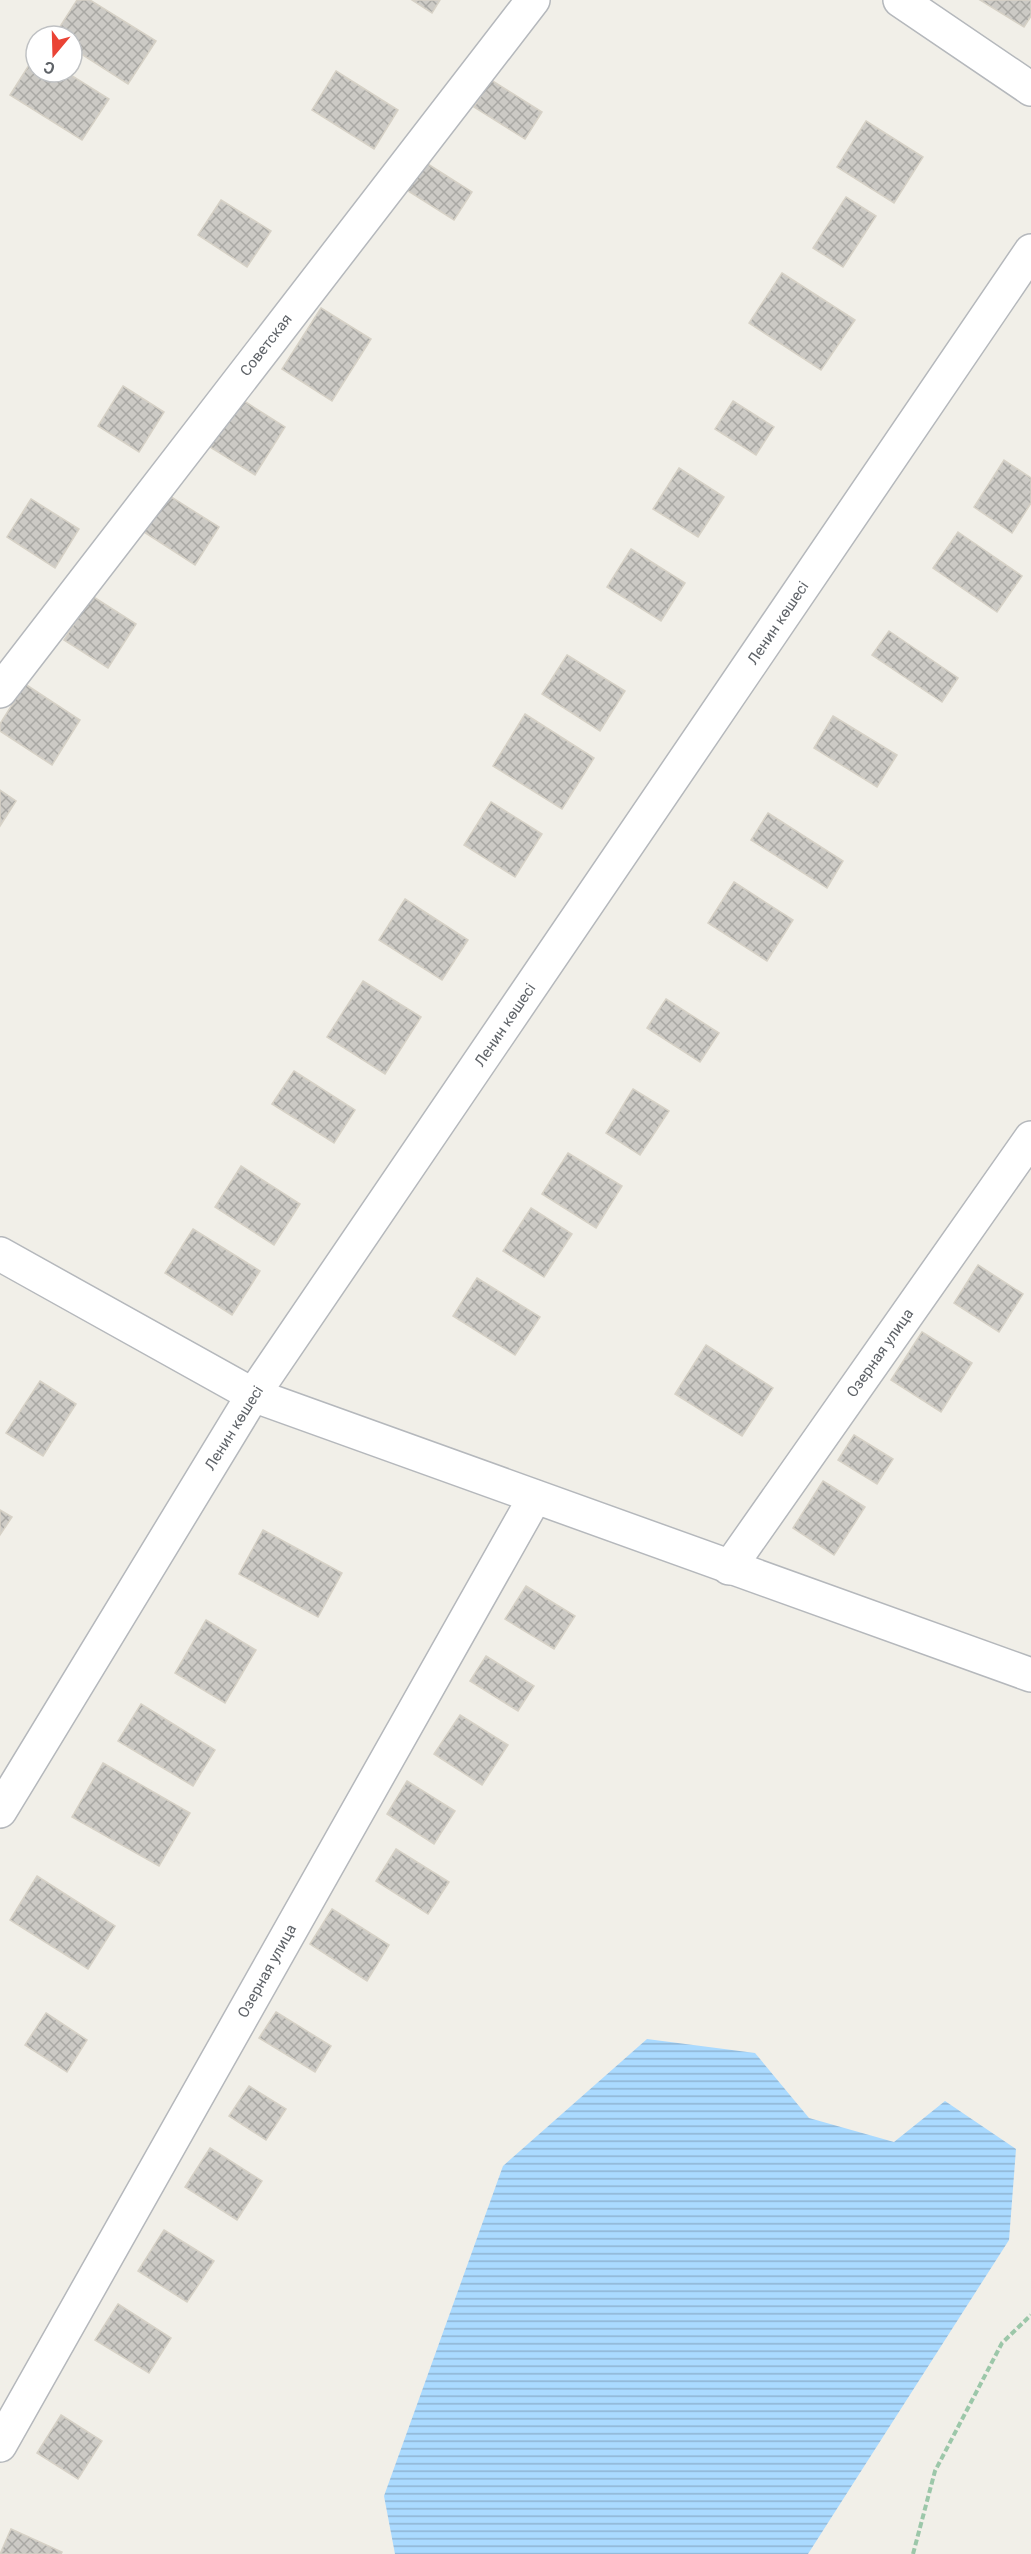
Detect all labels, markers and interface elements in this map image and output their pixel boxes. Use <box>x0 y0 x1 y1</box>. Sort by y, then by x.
north arrow <box>24 24 84 84</box>
text: С <box>41 57 57 78</box>
street label: Советская <box>236 310 296 380</box>
street label: Ленин көшесі <box>744 578 812 668</box>
street label: Ленин көшесі <box>471 980 539 1070</box>
street label: Озерная улица <box>843 1305 917 1401</box>
street label: Ленин көшесі <box>201 1382 267 1474</box>
street label: Озерная улица <box>234 1921 300 2021</box>

